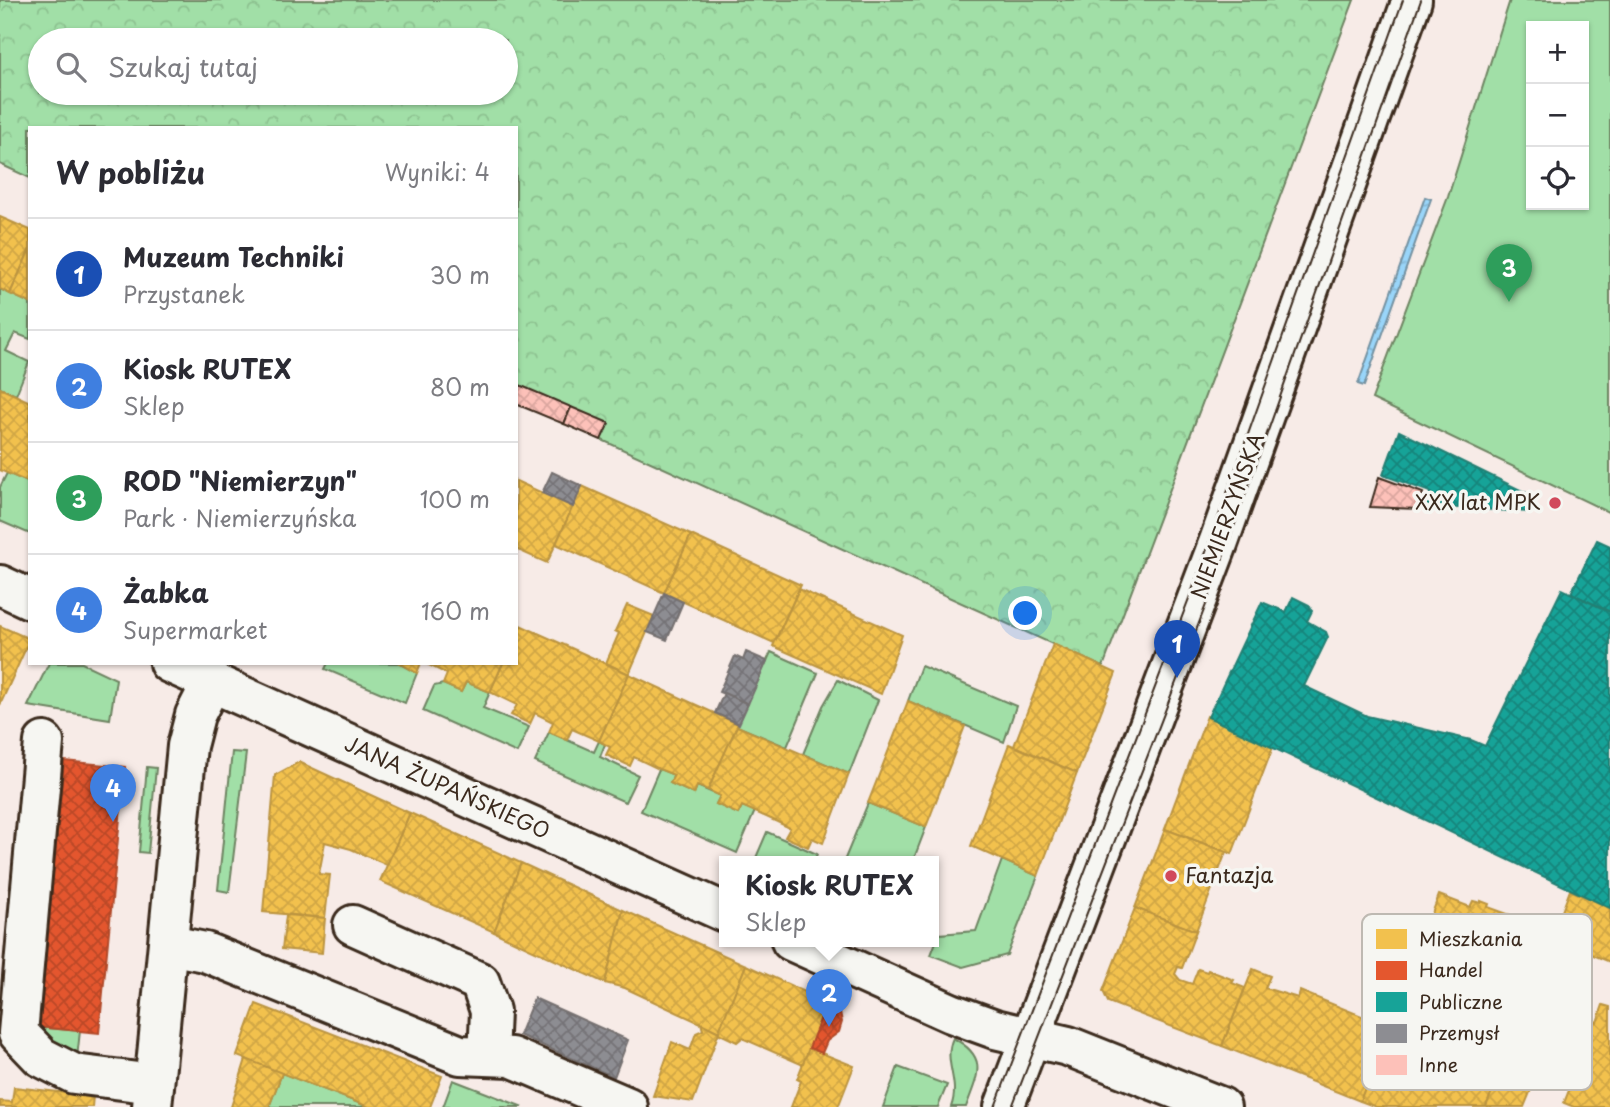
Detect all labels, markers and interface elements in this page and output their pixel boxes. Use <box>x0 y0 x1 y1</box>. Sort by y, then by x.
map controls <box>1526 21 1589 210</box>
button: + <box>1526 21 1589 84</box>
search box <box>28 28 518 105</box>
text: Szukaj tutaj <box>108 47 258 86</box>
icon: search <box>52 48 90 86</box>
button: − <box>1526 84 1589 147</box>
button: locate <box>1526 147 1589 210</box>
text: W pobliżu <box>56 149 205 194</box>
text: Wyniki: 4 <box>385 154 490 189</box>
text: Muzeum Techniki <box>123 237 344 276</box>
pin: 3 <box>1486 244 1532 302</box>
text: 1 <box>74 257 85 292</box>
text: 30 m <box>429 257 490 292</box>
text: Przystanek <box>123 276 245 311</box>
text: Kiosk RUTEX <box>123 349 291 388</box>
text: 2 <box>71 369 87 404</box>
text: 80 m <box>430 369 490 404</box>
text: Sklep <box>123 388 185 423</box>
street label: NIEMIERZYŃSKA <box>1181 428 1271 603</box>
text: ROD "Niemierzyn" <box>123 461 357 500</box>
text: 3 <box>71 481 87 516</box>
text: 100 m <box>420 481 490 516</box>
place label: XXX lat MPK <box>1415 485 1541 517</box>
marker: XXX lat MPK <box>1547 495 1563 511</box>
text: Park · Niemierzyńska <box>123 500 356 535</box>
text: Żabka <box>123 573 209 612</box>
text: 4 <box>71 593 87 628</box>
text: 160 m <box>421 593 490 628</box>
your location <box>1008 596 1042 630</box>
text: Supermarket <box>123 612 267 647</box>
pin: 1 <box>1154 620 1200 678</box>
street label: JANA ŻUPAŃSKIEGO <box>340 726 556 846</box>
pin: 4 <box>90 764 136 822</box>
popup <box>719 856 939 947</box>
place label: Fantazja <box>1185 858 1273 890</box>
text: Kiosk RUTEX <box>745 865 913 904</box>
marker: Fantazja <box>1163 868 1179 884</box>
text: Sklep <box>745 904 806 939</box>
legend <box>1362 914 1592 1090</box>
text: Mieszkania <box>1419 924 1523 952</box>
text: Handel <box>1419 955 1483 983</box>
pin: 2 <box>806 969 852 1027</box>
text: Publiczne <box>1419 987 1503 1015</box>
text: Przemysł <box>1419 1018 1499 1046</box>
text: Inne <box>1419 1050 1458 1078</box>

